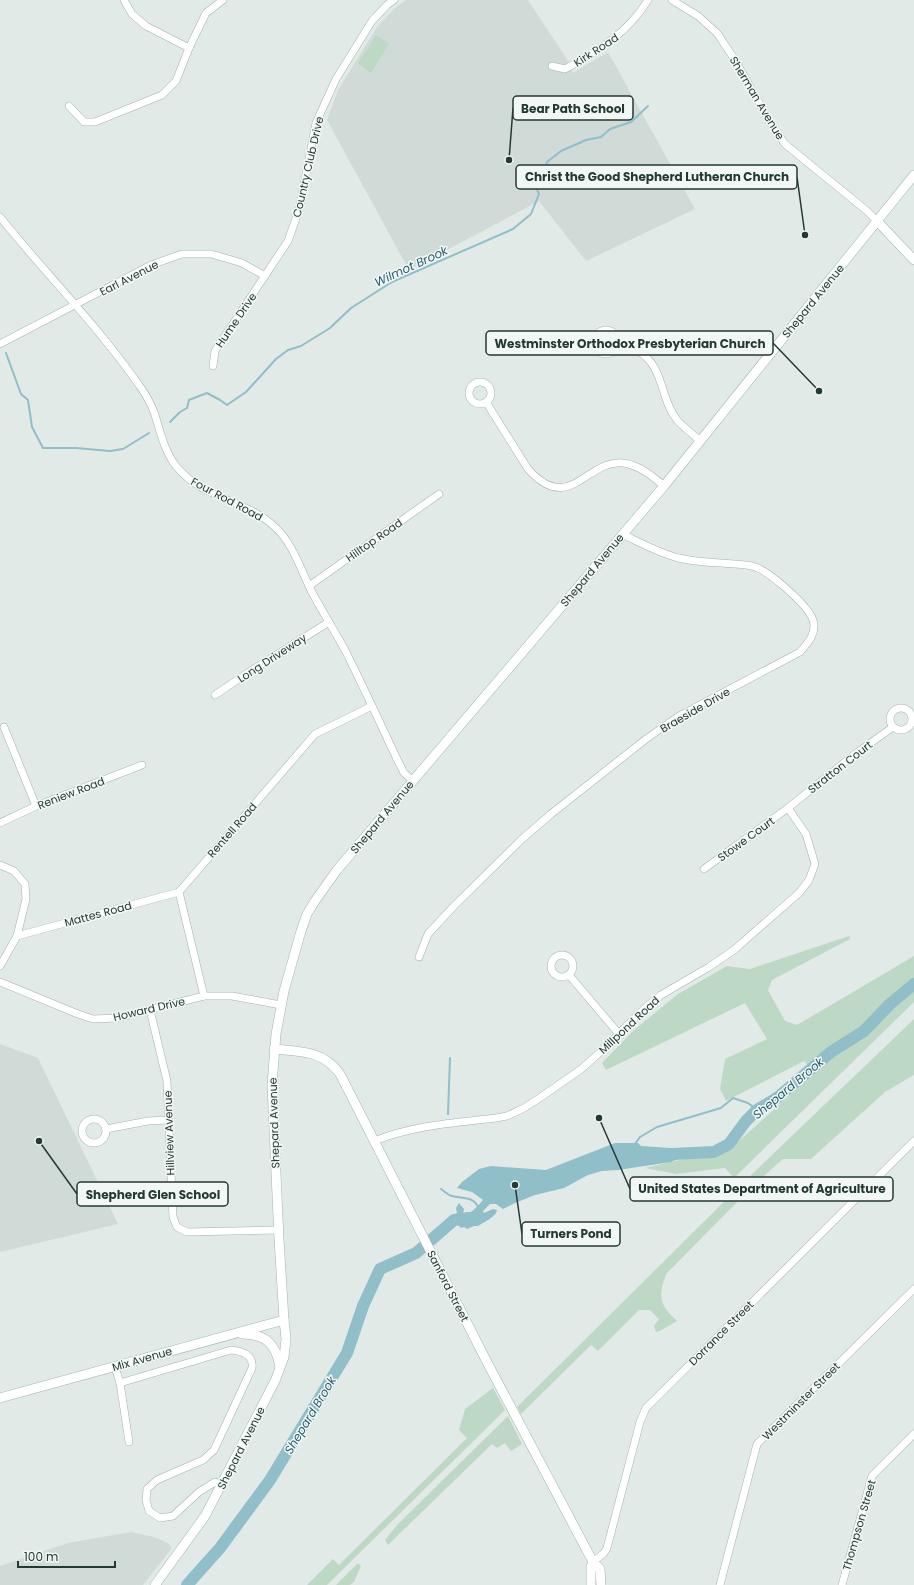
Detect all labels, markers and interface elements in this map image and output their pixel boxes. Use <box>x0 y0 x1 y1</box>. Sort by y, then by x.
street label: Kirk Road <box>570 30 622 70</box>
street label: Sherman Avenue <box>726 53 788 143</box>
callout: Bear Path School <box>513 96 633 120</box>
text: Bear Path School <box>521 100 625 117</box>
street label: Country Club Drive <box>289 115 327 219</box>
callout: Christ the Good Shepherd Lutheran Church <box>516 165 797 189</box>
text: Christ the Good Shepherd Lutheran Church <box>525 168 789 185</box>
water label: Wilmot Brook <box>372 241 451 290</box>
street label: Earl Avenue <box>97 256 161 300</box>
street label: Shepard Avenue <box>778 260 848 341</box>
street label: Hume Drive <box>212 289 260 351</box>
callout: Westminster Orthodox Presbyterian Church <box>486 331 773 355</box>
text: Westminster Orthodox Presbyterian Church <box>494 335 766 352</box>
street label: Four Rod Road <box>188 473 266 525</box>
street label: Hilltop Road <box>342 515 406 565</box>
street label: Shepard Avenue <box>557 530 627 610</box>
street label: Long Driveway <box>234 629 310 686</box>
street label: Braeside Drive <box>657 683 733 737</box>
street label: Stratton Court <box>804 737 876 797</box>
street label: Reniew Road <box>35 773 107 813</box>
street label: Shepard Avenue <box>347 777 417 857</box>
street label: Rentell Road <box>204 799 260 861</box>
street label: Stowe Court <box>714 813 778 865</box>
street label: Mattes Road <box>63 897 133 931</box>
street label: Howard Drive <box>112 993 187 1025</box>
street label: Millpond Road <box>595 993 663 1057</box>
water label: Shepard Brook <box>749 1053 828 1123</box>
street label: Shepard Avenue <box>264 1077 284 1169</box>
street label: Hillview Avenue <box>160 1090 178 1176</box>
callout: United States Department of Agriculture <box>630 1177 893 1201</box>
text: United States Department of Agriculture <box>638 1180 886 1197</box>
callout: Shepherd Glen School <box>77 1182 228 1206</box>
text: Shepherd Glen School <box>86 1186 220 1203</box>
callout: Turners Pond <box>522 1222 620 1246</box>
text: Turners Pond <box>530 1225 612 1242</box>
street label: Sanford Street <box>423 1247 473 1325</box>
street label: Dorrance Street <box>685 1297 757 1369</box>
street label: Mix Avenue <box>110 1343 174 1375</box>
street label: Westminster Street <box>759 1359 843 1443</box>
water label: Shepard Brook <box>280 1372 340 1457</box>
street label: Shepard Avenue <box>213 1404 269 1492</box>
street label: Thompson Street <box>838 1478 880 1572</box>
scale bar <box>18 1543 115 1569</box>
text: 100 m <box>24 1548 58 1565</box>

